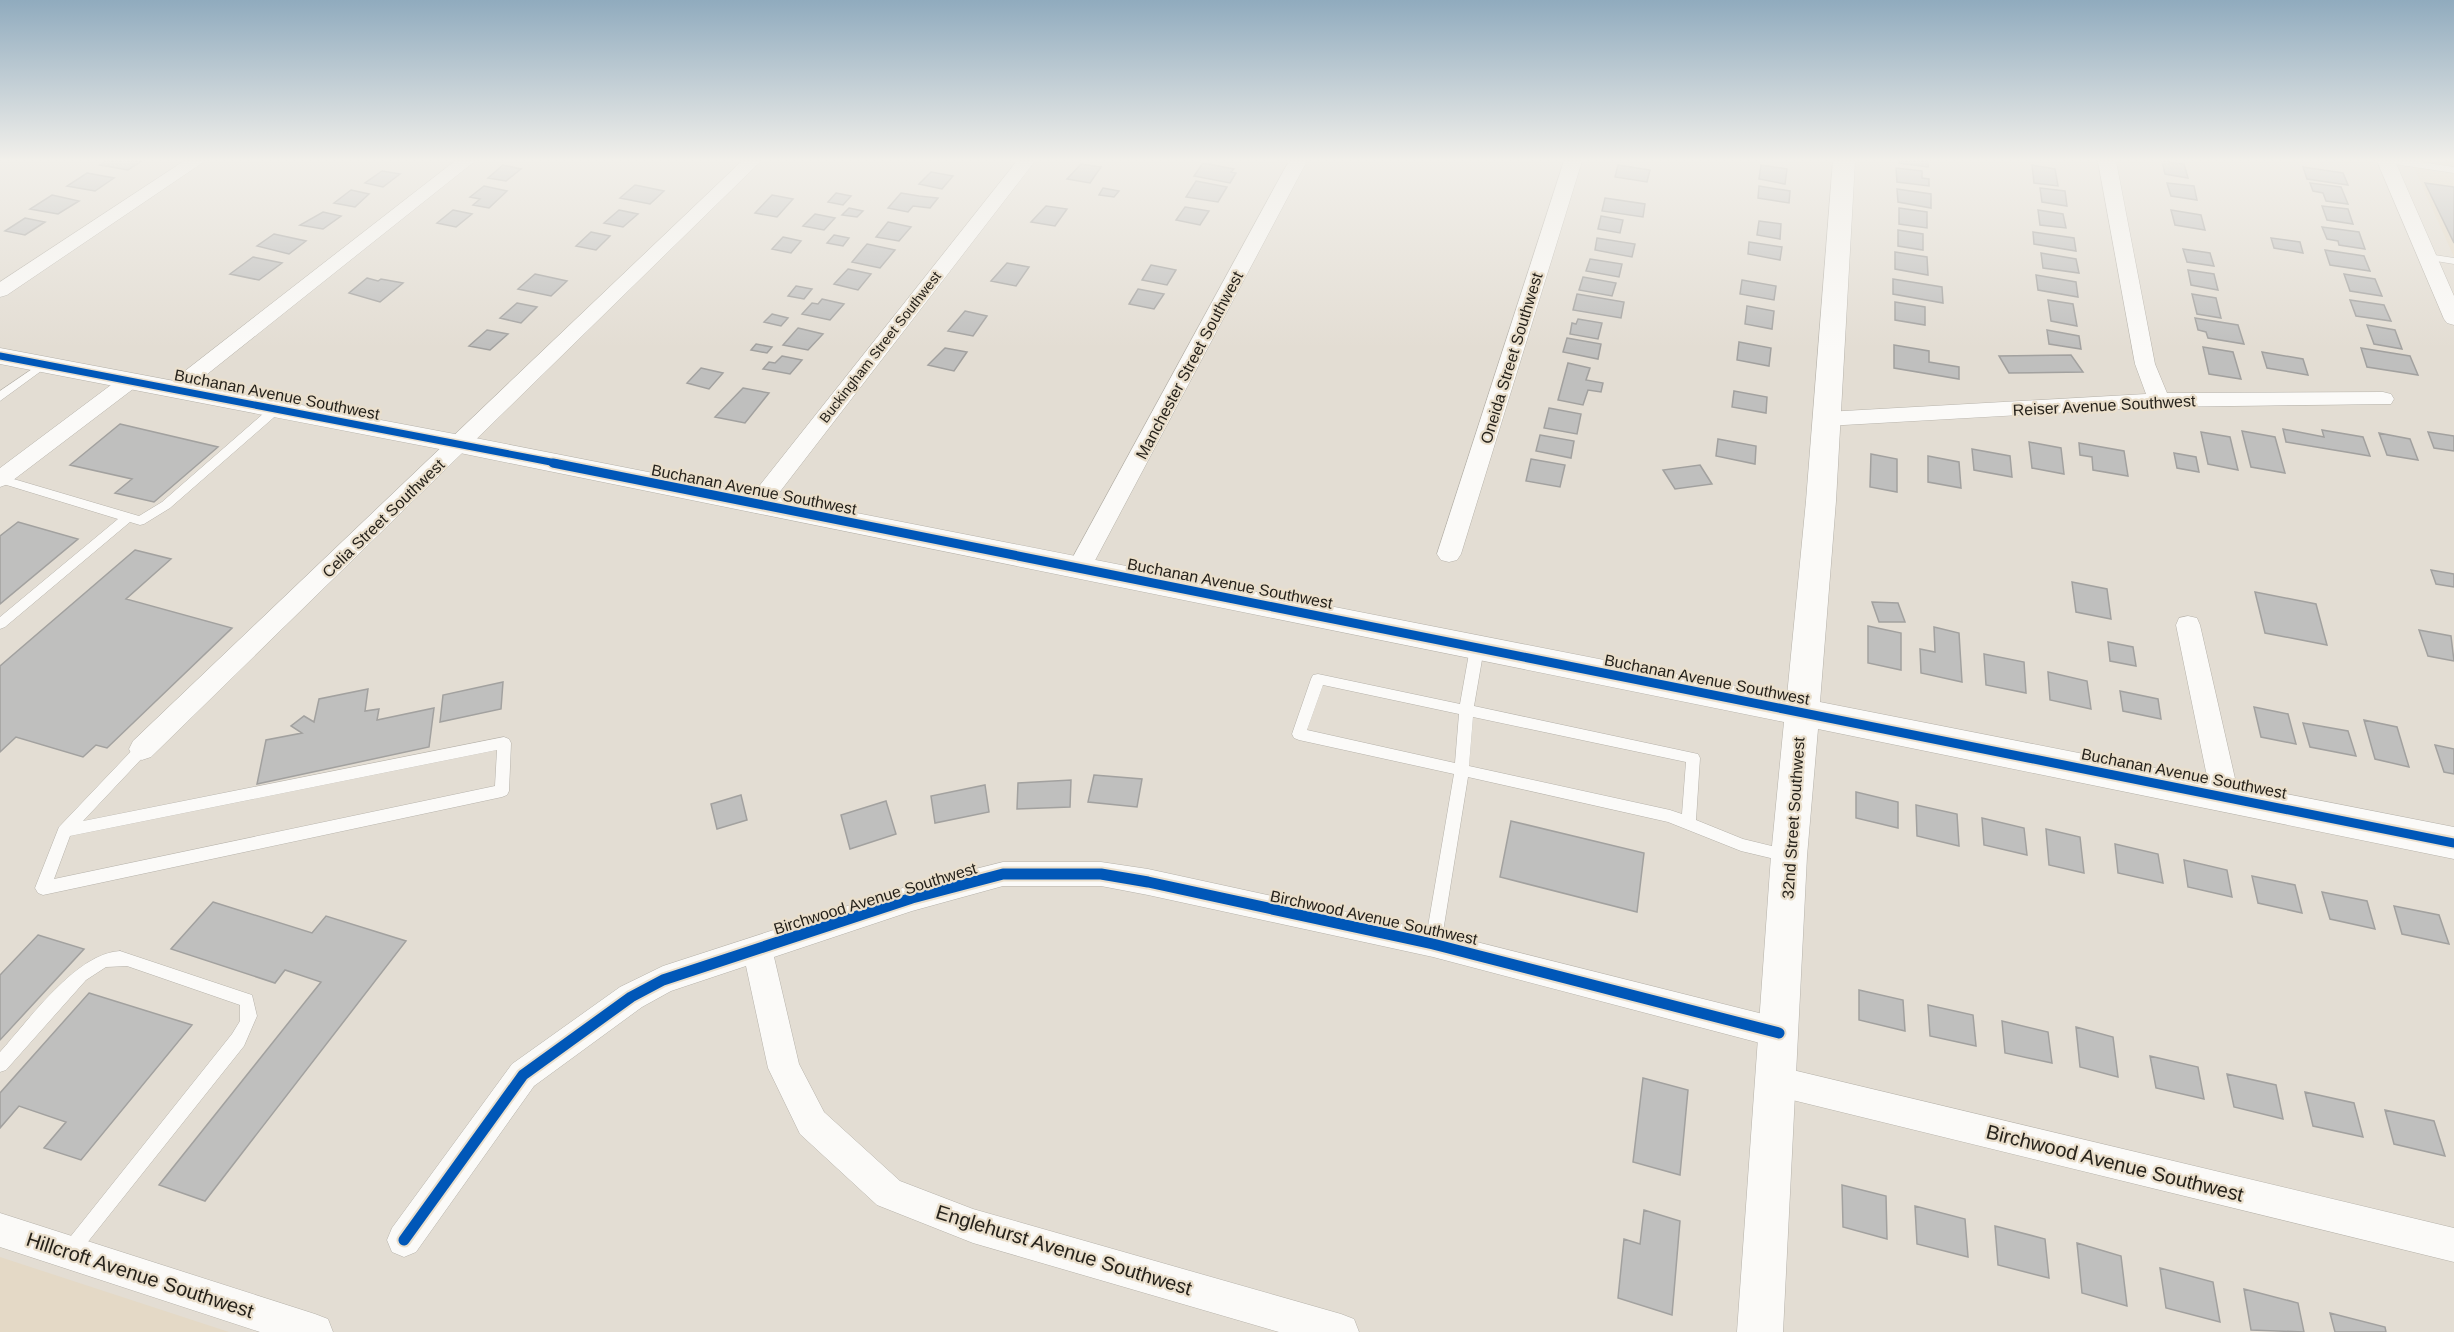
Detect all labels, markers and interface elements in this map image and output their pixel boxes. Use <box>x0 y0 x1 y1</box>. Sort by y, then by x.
street label: Buckingham Street Southwest <box>816 268 944 426</box>
street label: Manchester Street Southwest <box>1133 268 1246 462</box>
street label: Oneida Street Southwest <box>1477 270 1546 446</box>
street label: Buchanan Avenue Southwest <box>173 366 382 423</box>
street label: Reiser Avenue Southwest <box>2012 392 2196 419</box>
street label: Celia Street Southwest <box>319 455 448 581</box>
street label: Buchanan Avenue Southwest <box>650 461 859 518</box>
street label: Buchanan Avenue Southwest <box>1126 555 1335 612</box>
street label: Buchanan Avenue Southwest <box>1603 651 1812 708</box>
street label: 32nd Street Southwest <box>1779 736 1808 899</box>
street label: Buchanan Avenue Southwest <box>2080 745 2289 802</box>
street label: Birchwood Avenue Southwest <box>772 859 979 938</box>
street label: Birchwood Avenue Southwest <box>1269 887 1480 948</box>
street label: Birchwood Avenue Southwest <box>1984 1120 2246 1206</box>
street label: Englehurst Avenue Southwest <box>933 1201 1195 1300</box>
street label: Hillcroft Avenue Southwest <box>24 1228 257 1322</box>

